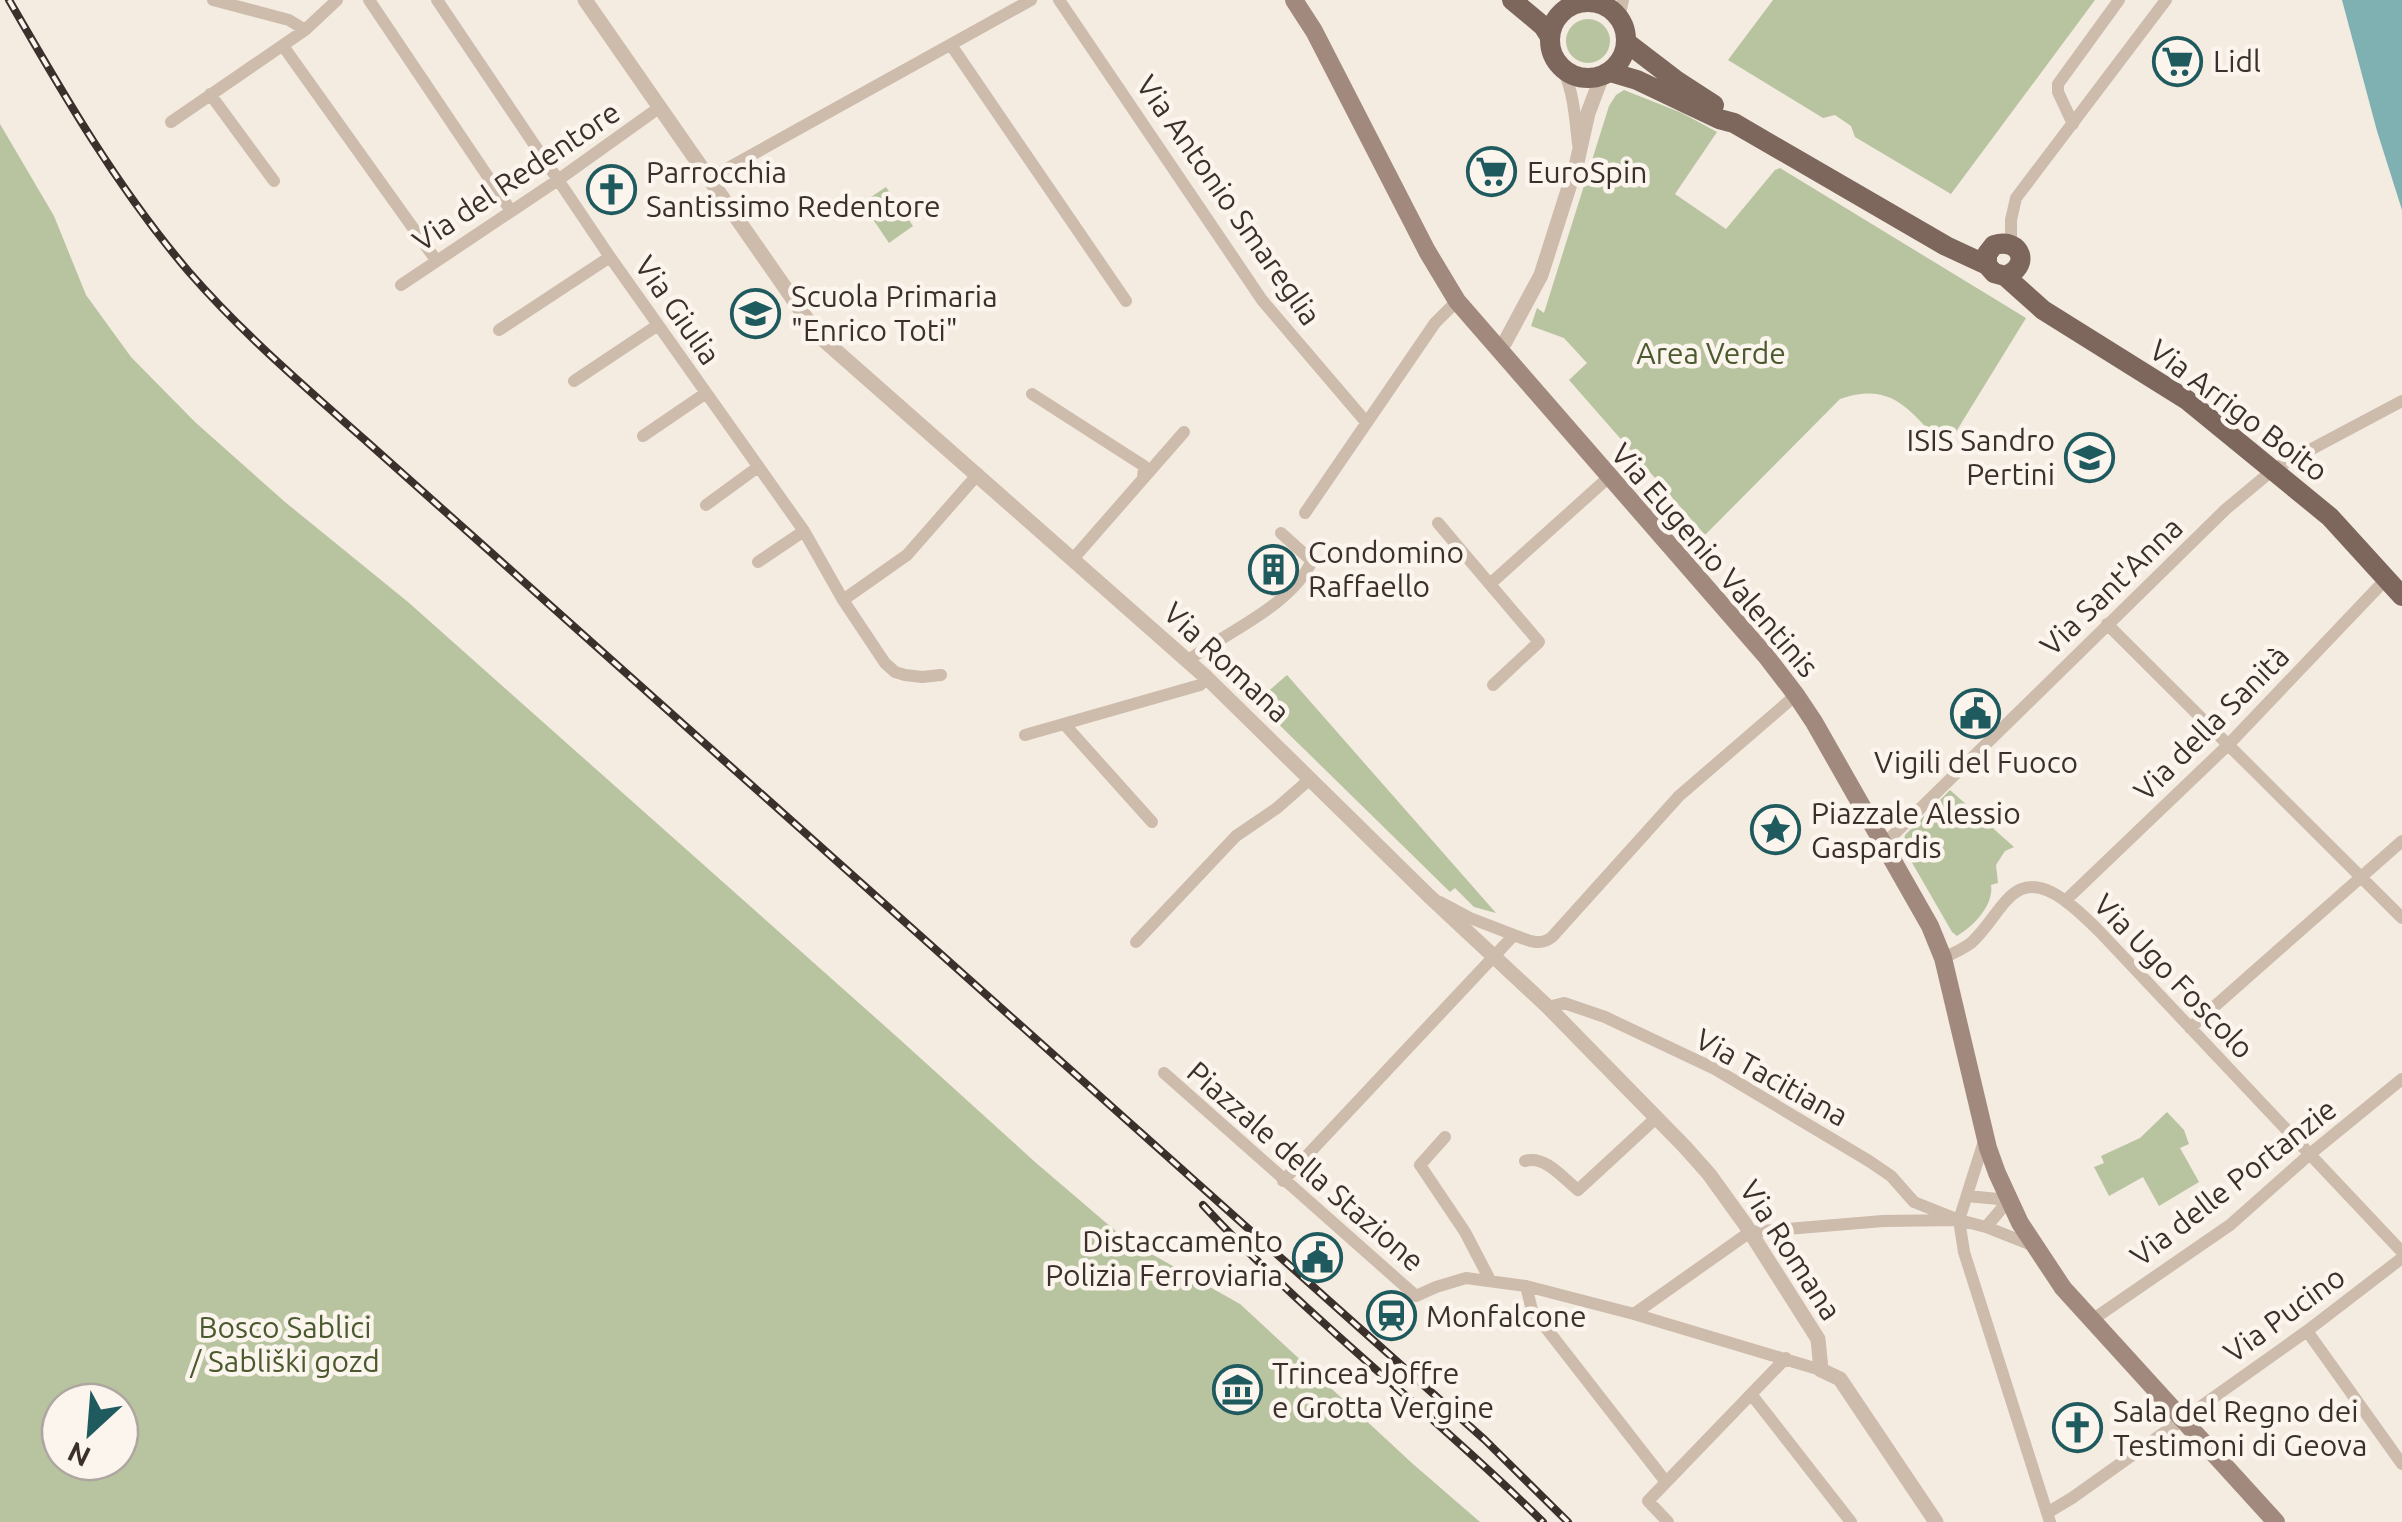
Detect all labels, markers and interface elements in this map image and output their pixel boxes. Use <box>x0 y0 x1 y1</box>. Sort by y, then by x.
supermarket icon: Lidl <box>2152 35 2204 87</box>
place label: Lidl <box>2213 44 2261 78</box>
street label: Via Antonio Smareglia <box>1130 69 1328 331</box>
street label: Via del Redentore <box>406 94 626 258</box>
supermarket icon: EuroSpin <box>1466 146 1518 198</box>
place label: Parrocchia Santissimo Redentore <box>646 155 941 223</box>
place label: EuroSpin <box>1527 155 1647 189</box>
church icon: Parrocchia Santissimo Redentore <box>585 163 637 215</box>
street label: Via Giulia <box>628 249 728 371</box>
place label: Scuola Primaria "Enrico Toti" <box>791 279 998 347</box>
school or university icon: Scuola Primaria "Enrico Toti" <box>730 287 782 339</box>
street label: Via Arrigo Boito <box>2143 332 2335 488</box>
park label: Area Verde <box>1636 336 1786 370</box>
place label: ISIS Sandro Pertini <box>1907 423 2055 491</box>
school or university icon: ISIS Sandro Pertini <box>2064 431 2116 483</box>
street label: Via Eugenio Valentinis <box>1604 436 1826 684</box>
street label: Via Sant'Anna <box>2033 510 2189 662</box>
place label: Condomino Raffaello <box>1308 535 1464 603</box>
building icon: Condomino Raffaello <box>1247 543 1299 595</box>
street label: Via Romana <box>1157 595 1297 729</box>
street label: Via della Sanità <box>2127 639 2295 807</box>
public building icon: Vigili del Fuoco <box>1950 687 2002 739</box>
place label: Vigili del Fuoco <box>1874 745 2078 779</box>
place label: Piazzale Alessio Gaspardis <box>1811 796 2021 864</box>
place icon: Piazzale Alessio Gaspardis <box>1750 804 1802 856</box>
street label: Via Ugo Foscolo <box>2087 887 2261 1065</box>
street label: Via Tacitiana <box>1690 1021 1854 1133</box>
street label: Piazzale della Stazione <box>1181 1054 1431 1278</box>
street label: Via delle Portanzie <box>2124 1091 2342 1273</box>
street label: Via Romana <box>1733 1174 1849 1326</box>
place label: Distaccamento Polizia Ferroviaria <box>1045 1224 1283 1292</box>
public building icon: Distaccamento Polizia Ferroviaria <box>1292 1232 1344 1284</box>
street label: Via Pucino <box>2217 1259 2351 1369</box>
station icon: Monfalcone <box>1365 1290 1417 1342</box>
place label: Monfalcone <box>1426 1299 1587 1333</box>
park label: Bosco Sablici / Sabliški gozd <box>189 1310 380 1378</box>
place label: Trincea Joffre e Grotta Vergine <box>1272 1356 1494 1424</box>
museum icon: Trincea Joffre e Grotta Vergine <box>1211 1364 1263 1416</box>
north arrow <box>40 1382 140 1482</box>
place label: Sala del Regno dei Testimoni di Geova <box>2113 1394 2367 1462</box>
church icon: Sala del Regno dei Testimoni di Geova <box>2052 1402 2104 1454</box>
text: N <box>63 1436 95 1473</box>

